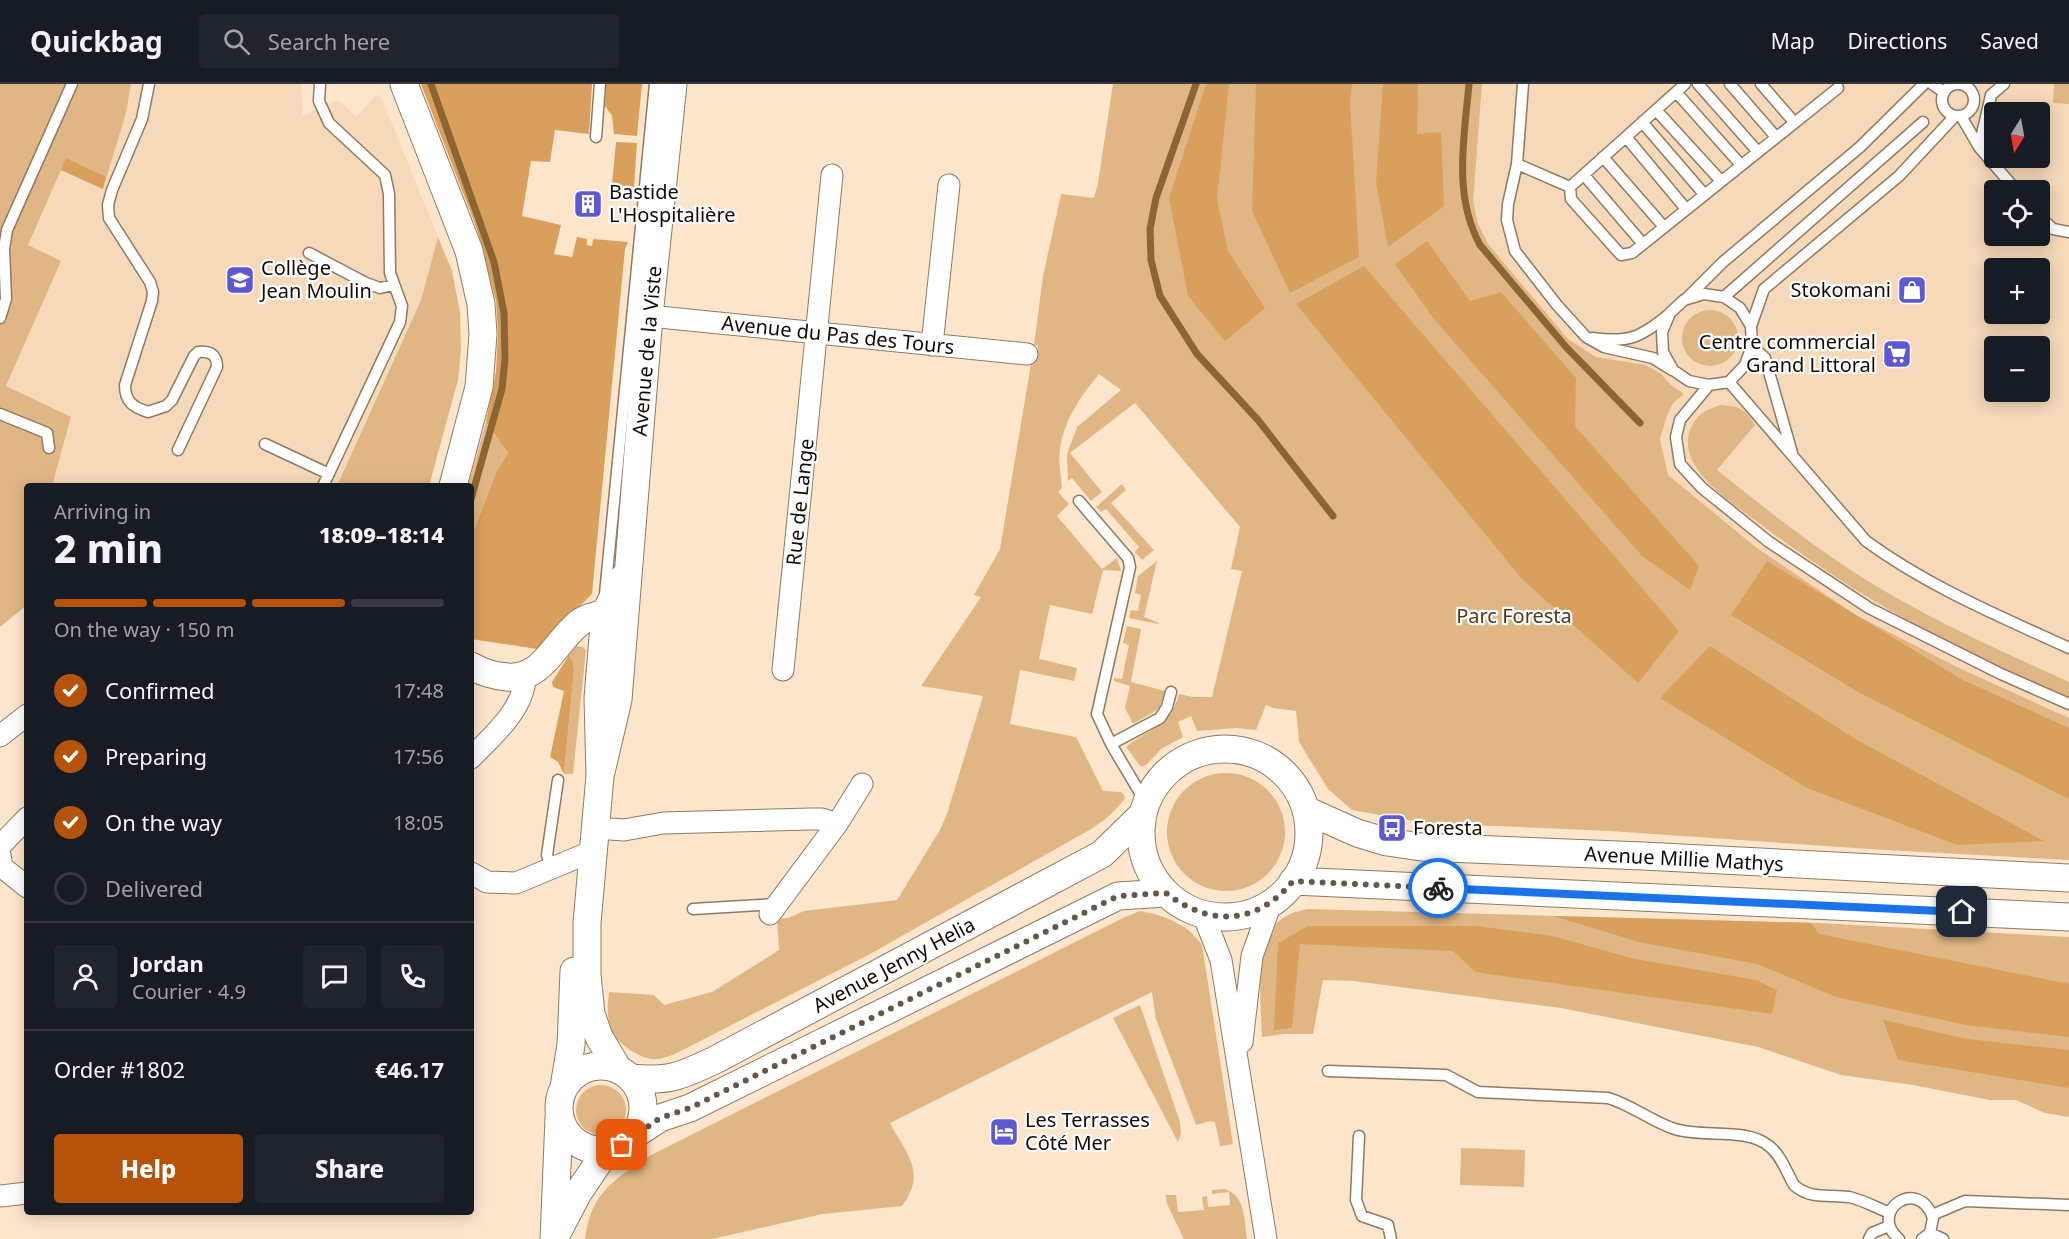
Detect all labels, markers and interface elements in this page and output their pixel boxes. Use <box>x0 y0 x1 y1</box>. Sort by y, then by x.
search box <box>199 14 619 68</box>
text: Quickbag <box>30 22 163 60</box>
icon: search <box>220 25 253 58</box>
text: Search here <box>268 26 390 56</box>
text: Map <box>1771 27 1815 55</box>
text: Directions <box>1848 27 1947 55</box>
text: Saved <box>1980 27 2039 55</box>
north arrow <box>1984 102 2050 168</box>
map controls <box>1984 102 2050 402</box>
place label: Bastide L'Hospitalière <box>609 178 736 228</box>
button: locate <box>1984 180 2050 246</box>
building icon: Bastide L'Hospitalière <box>572 188 604 220</box>
place label: Collège Jean Moulin <box>259 254 372 304</box>
button: + <box>1984 258 2050 324</box>
school or university icon: Collège Jean Moulin <box>224 264 256 296</box>
street label: Avenue de la Viste <box>626 265 667 437</box>
shop icon: Stokomani <box>1896 274 1928 306</box>
place label: Stokomani <box>1790 276 1891 303</box>
street label: Avenue du Pas des Tours <box>720 309 956 360</box>
place label: Centre commercial Grand Littoral <box>1699 328 1876 378</box>
button: − <box>1984 336 2050 402</box>
supermarket icon: Centre commercial Grand Littoral <box>1881 338 1913 370</box>
street label: Rue de Lange <box>779 437 820 567</box>
text: Arriving in <box>54 498 151 525</box>
text: 18:09–18:14 <box>319 519 444 549</box>
text: 2 min <box>54 521 163 574</box>
park label: Parc Foresta <box>1456 602 1572 629</box>
text: On the way · 150 m <box>54 616 234 643</box>
icon: check <box>54 674 87 707</box>
text: Confirmed <box>105 675 215 705</box>
text: 17:48 <box>393 677 444 704</box>
icon: check <box>54 740 87 773</box>
text: Preparing <box>105 741 207 771</box>
text: 17:56 <box>393 743 444 770</box>
icon: check <box>54 806 87 839</box>
text: On the way <box>105 807 222 837</box>
text: 18:05 <box>393 809 444 836</box>
bus stop icon: Foresta <box>1376 812 1408 844</box>
place label: Foresta <box>1413 814 1483 841</box>
street label: Avenue Millie Mathys <box>1584 840 1784 877</box>
courier <box>1408 858 1468 918</box>
icon: bike <box>1422 872 1455 905</box>
text: Delivered <box>105 873 203 903</box>
pin <box>1936 886 1987 937</box>
icon: home <box>1945 895 1978 928</box>
street label: Avenue Jenny Helia <box>808 910 980 1019</box>
button: person <box>54 945 117 1008</box>
button: chat <box>303 945 366 1008</box>
button: phone <box>381 945 444 1008</box>
text: Jordan <box>132 948 204 978</box>
text: Courier · 4.9 <box>132 978 246 1005</box>
text: Order #1802 <box>54 1054 185 1084</box>
text: €46.17 <box>375 1054 444 1084</box>
place label: Les Terrasses Côté Mer <box>1025 1106 1150 1156</box>
hotel icon: Les Terrasses Côté Mer <box>988 1116 1020 1148</box>
pin <box>596 1119 647 1170</box>
icon: bag <box>605 1128 638 1161</box>
button: Help <box>54 1134 243 1203</box>
button: Share <box>255 1134 444 1203</box>

